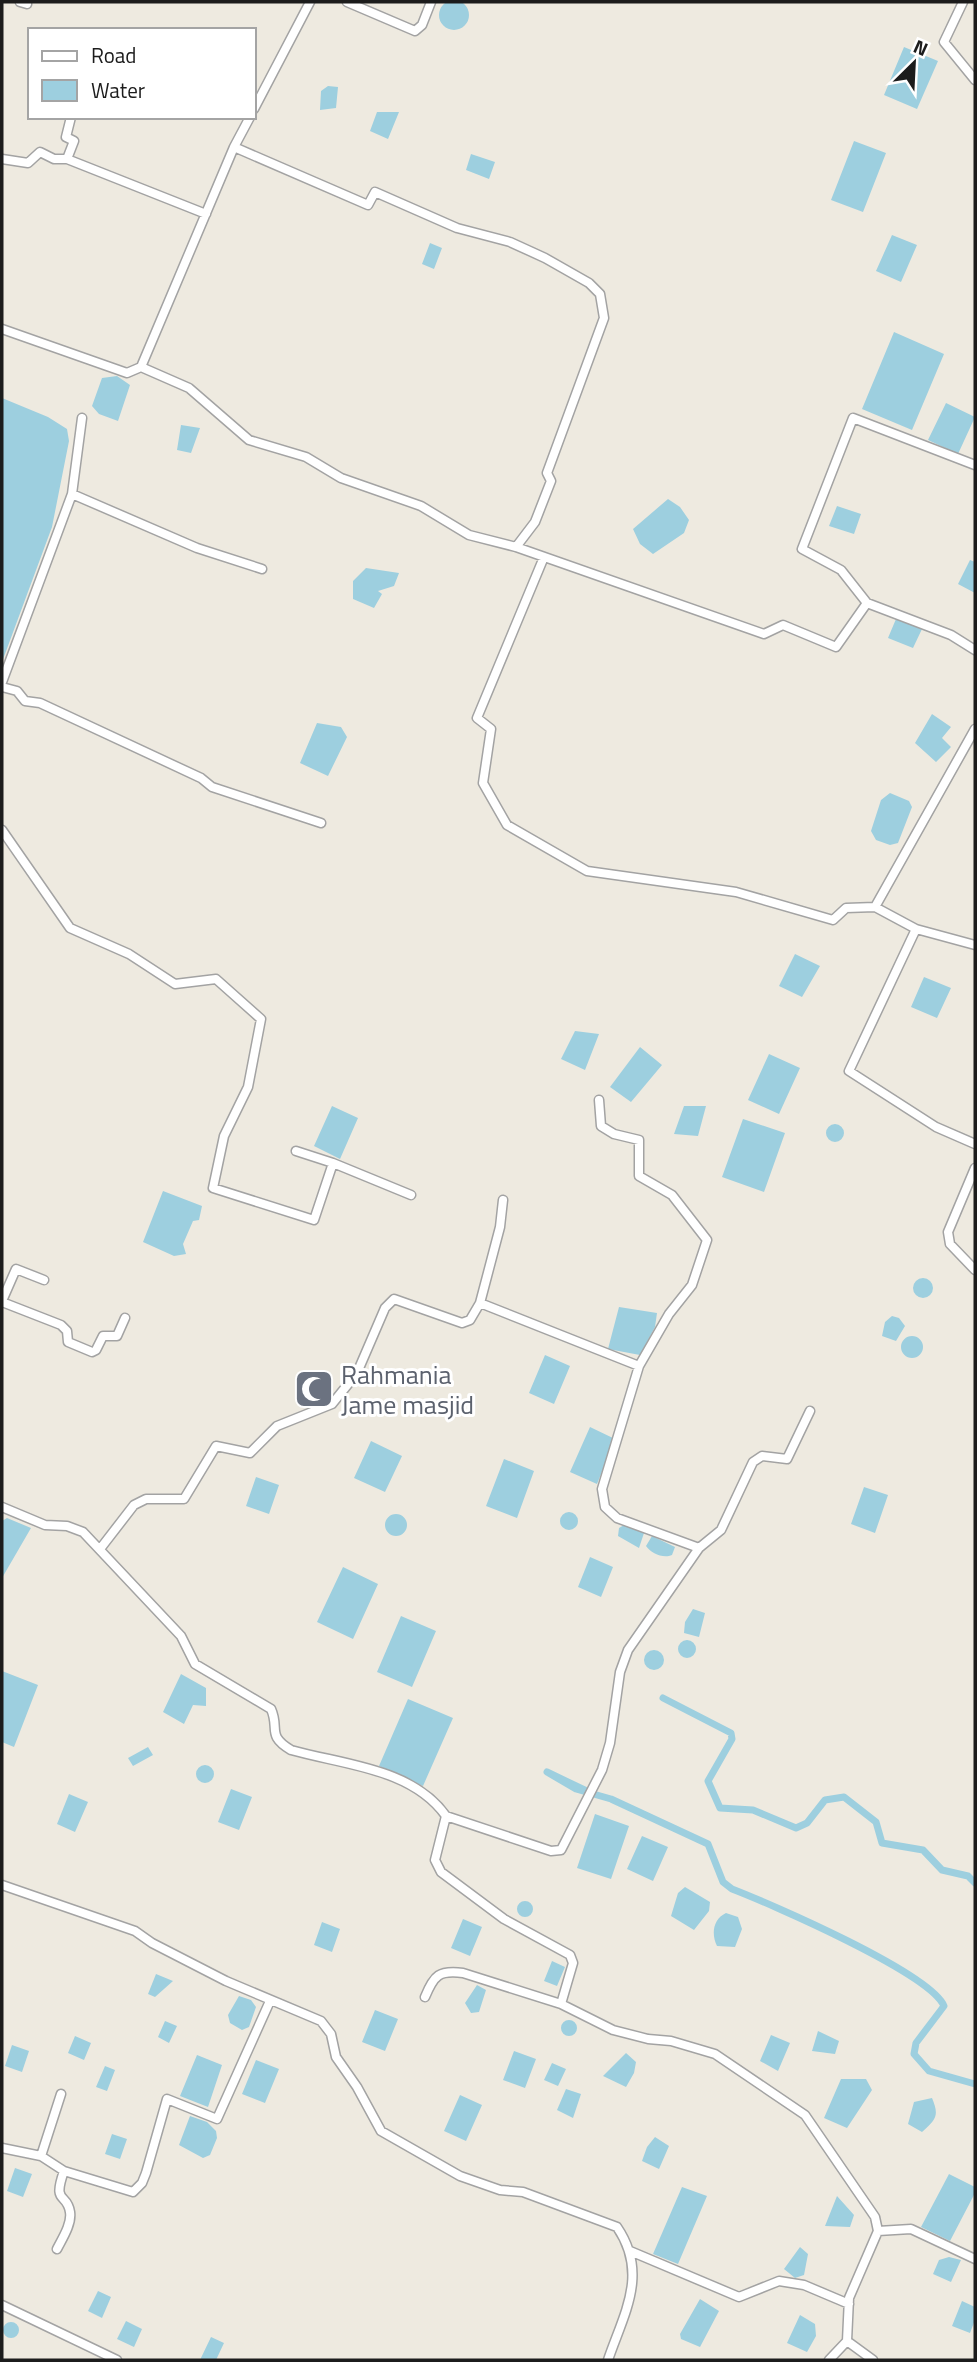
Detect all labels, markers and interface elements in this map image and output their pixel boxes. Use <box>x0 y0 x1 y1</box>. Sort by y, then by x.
legend <box>28 28 256 119</box>
north arrow <box>879 28 949 98</box>
text: N <box>909 31 933 63</box>
text: Road <box>91 39 136 71</box>
text: Water <box>91 74 145 106</box>
place label: Rahmania Jame masjid <box>341 1355 474 1424</box>
mosque icon: Rahmania Jame masjid <box>293 1368 335 1410</box>

